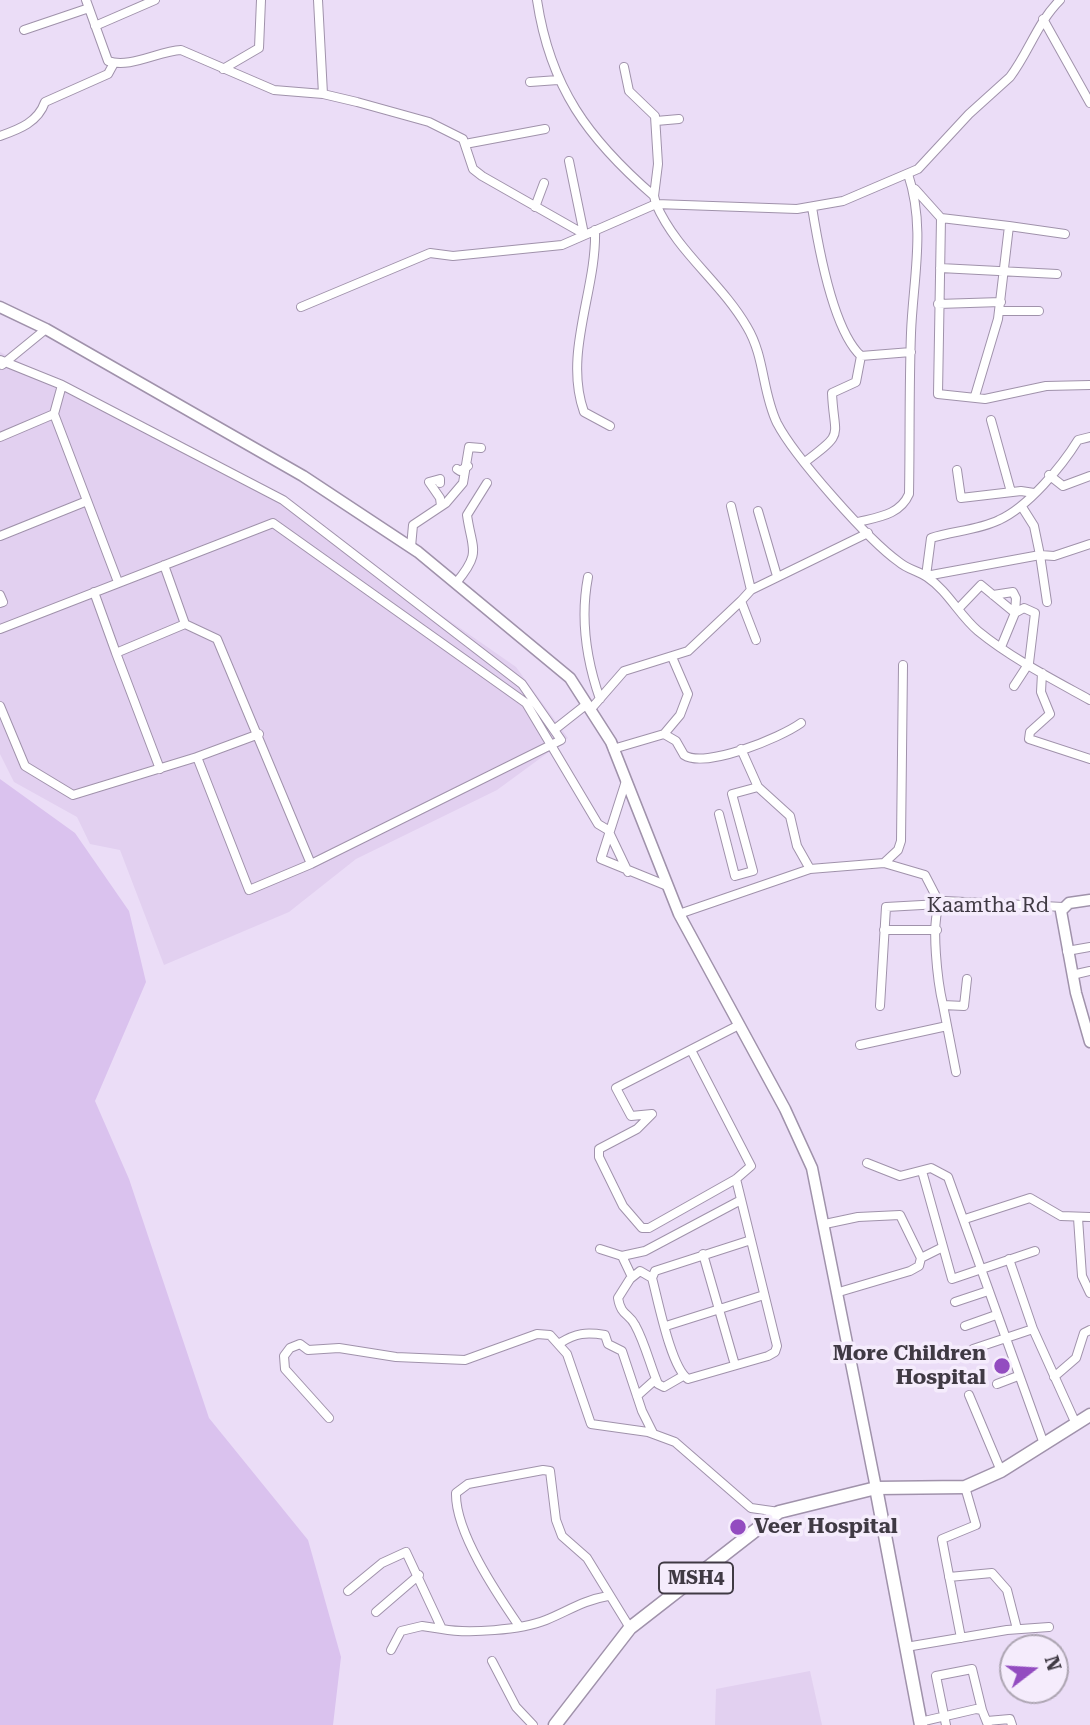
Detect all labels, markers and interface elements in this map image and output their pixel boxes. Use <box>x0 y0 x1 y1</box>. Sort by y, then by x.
street label: Kaamtha Rd <box>927 893 1049 919</box>
place label: More Children Hospital <box>833 1341 986 1391</box>
marker: More Children Hospital <box>992 1356 1012 1376</box>
place label: Veer Hospital <box>754 1514 898 1540</box>
marker: Veer Hospital <box>728 1517 748 1537</box>
road number: MSH4 <box>659 1562 733 1594</box>
north arrow <box>999 1634 1069 1704</box>
text: N <box>1040 1653 1066 1674</box>

